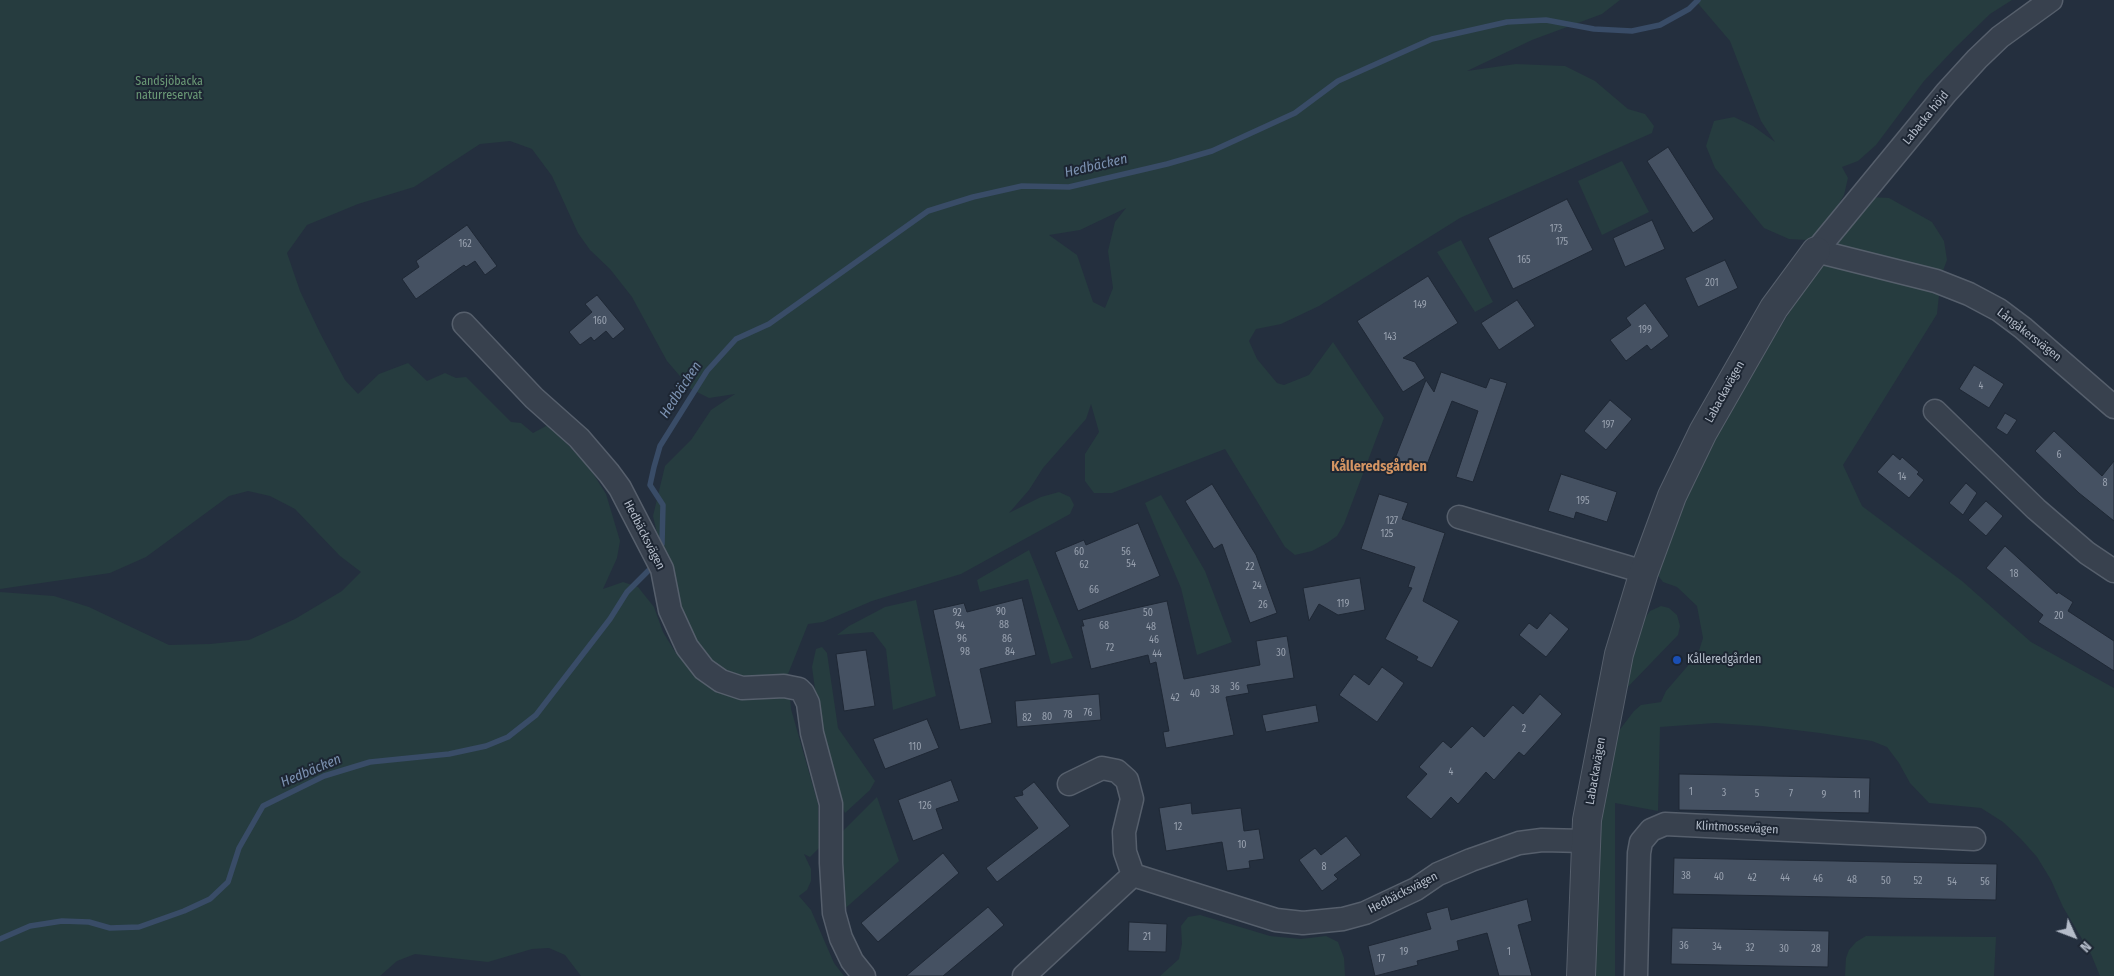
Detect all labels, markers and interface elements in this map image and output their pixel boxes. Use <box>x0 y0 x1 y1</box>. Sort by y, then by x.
park label: Sandsjöbacka naturreservat <box>135 75 203 103</box>
street label: Labacka höjd <box>1900 88 1952 148</box>
water label: Hedbäcken <box>1063 151 1129 181</box>
house number: 173 <box>1550 223 1562 235</box>
house number: 175 <box>1556 236 1568 248</box>
house number: 162 <box>458 238 472 250</box>
house number: 165 <box>1517 254 1531 266</box>
house number: 201 <box>1705 277 1719 289</box>
house number: 149 <box>1413 299 1427 311</box>
street label: Långåkersvägen <box>1994 305 2064 365</box>
house number: 160 <box>593 315 607 327</box>
house number: 199 <box>1638 324 1652 336</box>
house number: 143 <box>1383 331 1397 343</box>
water label: Hedbäcken <box>657 359 705 421</box>
street label: Labackavägen <box>1702 359 1748 425</box>
house number: 4 <box>1979 380 1983 392</box>
house number: 197 <box>1602 419 1614 431</box>
house number: 6 <box>2057 449 2061 461</box>
district label: Kålleredsgården <box>1331 459 1427 475</box>
house number: 14 <box>1898 471 1906 483</box>
house number: 8 <box>2103 477 2107 489</box>
house number: 195 <box>1576 495 1590 507</box>
street label: Hedbäcksvägen <box>620 498 668 572</box>
house number: 127 <box>1386 515 1398 527</box>
house number: 125 <box>1381 528 1393 540</box>
house number: 60 <box>1074 546 1084 558</box>
house number: 56 <box>1121 546 1131 558</box>
house number: 54 <box>1126 558 1136 570</box>
house number: 62 <box>1079 559 1089 571</box>
house number: 22 <box>1246 561 1254 573</box>
house number: 18 <box>2010 568 2018 580</box>
house number: 24 <box>1252 580 1262 592</box>
house number: 66 <box>1089 584 1099 596</box>
house number: 119 <box>1337 598 1349 610</box>
house number: 26 <box>1258 599 1268 611</box>
house number: 90 <box>996 606 1006 618</box>
house number: 92 <box>952 607 962 619</box>
house number: 50 <box>1143 607 1153 619</box>
house number: 20 <box>2054 610 2064 622</box>
house number: 88 <box>999 619 1009 631</box>
house number: 94 <box>955 620 965 632</box>
house number: 68 <box>1099 620 1109 632</box>
house number: 48 <box>1146 621 1156 633</box>
house number: 96 <box>957 633 967 645</box>
house number: 86 <box>1002 633 1012 645</box>
house number: 46 <box>1149 634 1159 646</box>
house number: 72 <box>1106 642 1114 654</box>
house number: 98 <box>960 646 970 658</box>
house number: 84 <box>1005 646 1015 658</box>
house number: 30 <box>1276 647 1286 659</box>
house number: 44 <box>1152 648 1162 660</box>
place label: Kålleredgården <box>1687 653 1761 667</box>
marker: Kålleredgården <box>1671 654 1683 666</box>
house number: 36 <box>1230 681 1240 693</box>
house number: 38 <box>1210 684 1220 696</box>
house number: 40 <box>1190 688 1200 700</box>
house number: 42 <box>1170 692 1180 704</box>
house number: 76 <box>1084 707 1092 719</box>
house number: 78 <box>1064 709 1072 721</box>
house number: 80 <box>1042 711 1052 723</box>
house number: 82 <box>1022 712 1032 724</box>
house number: 2 <box>1522 723 1526 735</box>
street label: Labackavägen <box>1583 736 1609 806</box>
house number: 110 <box>909 741 921 753</box>
water label: Hedbäcken <box>278 751 344 791</box>
house number: 4 <box>1449 766 1453 778</box>
house number: 1 <box>1689 786 1693 798</box>
house number: 3 <box>1722 787 1726 799</box>
house number: 5 <box>1755 788 1759 800</box>
house number: 7 <box>1789 788 1793 800</box>
house number: 9 <box>1822 789 1826 801</box>
house number: 11 <box>1853 789 1861 801</box>
house number: 126 <box>918 800 932 812</box>
street label: Klintmossevägen <box>1695 819 1779 837</box>
house number: 12 <box>1174 821 1182 833</box>
house number: 10 <box>1237 839 1247 851</box>
house number: 8 <box>1322 861 1326 873</box>
street label: Hedbäcksvägen <box>1366 869 1440 917</box>
house number: 38 <box>1681 870 1691 882</box>
house number: 40 <box>1714 871 1724 883</box>
house number: 42 <box>1747 872 1757 884</box>
house number: 44 <box>1780 872 1790 884</box>
house number: 46 <box>1813 873 1823 885</box>
house number: 48 <box>1847 874 1857 886</box>
house number: 50 <box>1881 875 1891 887</box>
house number: 52 <box>1914 875 1922 887</box>
house number: 54 <box>1947 876 1957 888</box>
house number: 56 <box>1980 876 1990 888</box>
north arrow <box>2049 911 2099 961</box>
house number: 21 <box>1143 931 1151 943</box>
text: N <box>2076 938 2094 955</box>
house number: 36 <box>1679 940 1689 952</box>
house number: 34 <box>1712 941 1722 953</box>
house number: 32 <box>1746 942 1754 954</box>
house number: 30 <box>1779 943 1789 955</box>
house number: 28 <box>1811 943 1821 955</box>
house number: 19 <box>1400 946 1408 958</box>
house number: 1 <box>1507 946 1511 958</box>
house number: 17 <box>1377 953 1385 965</box>

